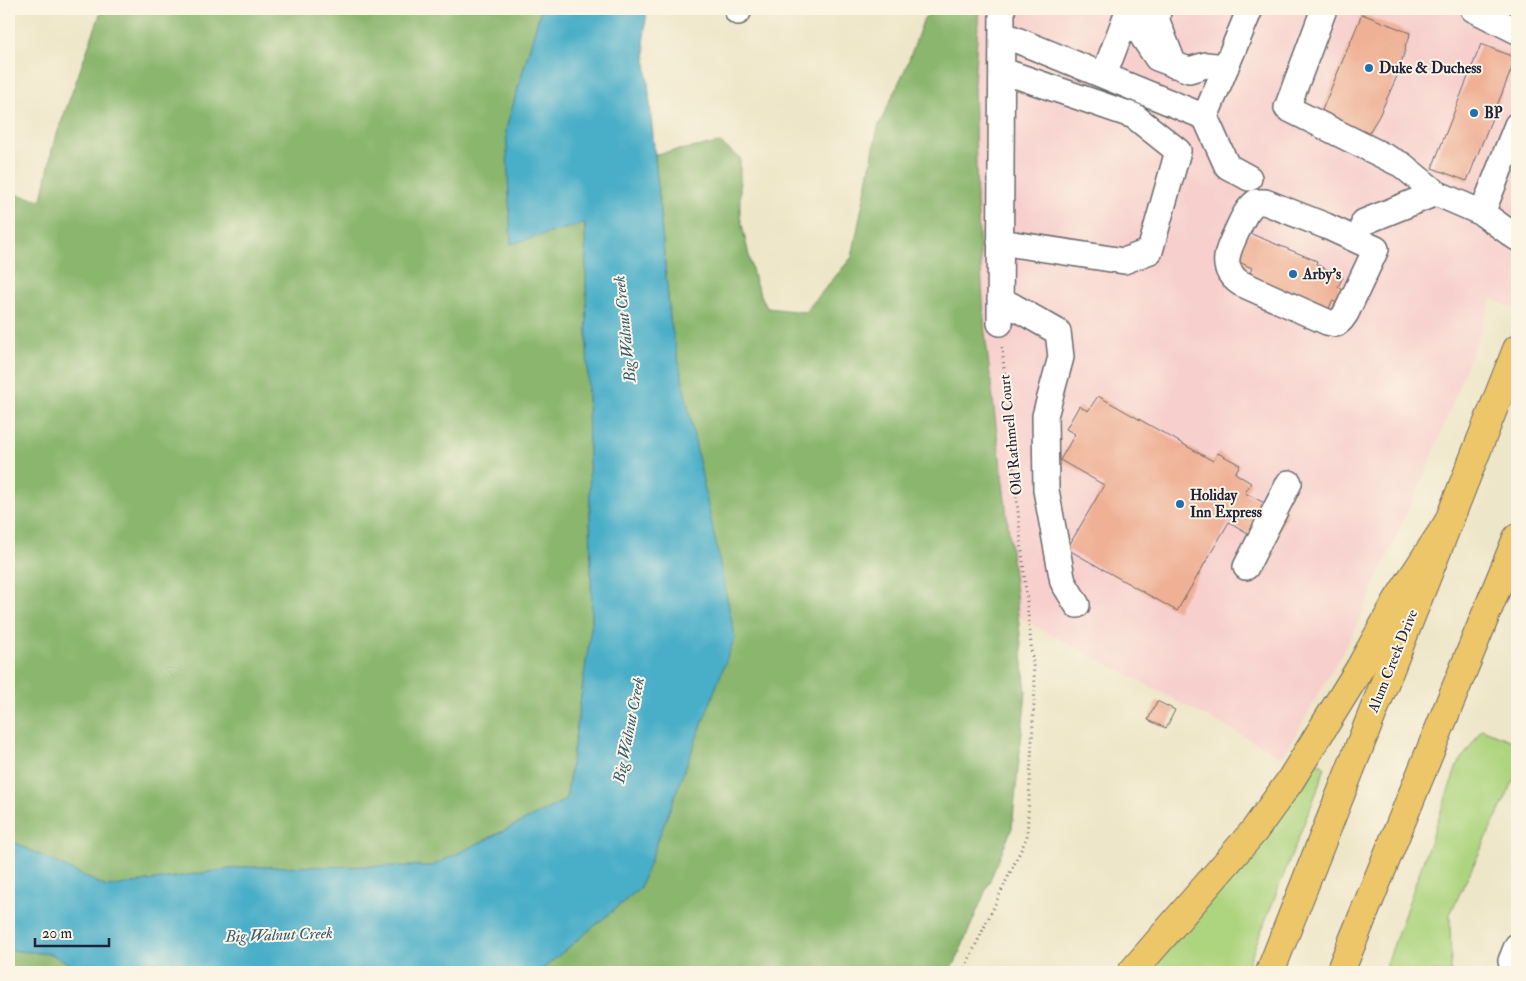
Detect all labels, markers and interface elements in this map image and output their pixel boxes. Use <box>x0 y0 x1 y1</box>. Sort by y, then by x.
place label: Duke & Duchess <box>1379 59 1482 78</box>
marker: Duke & Duchess <box>1363 62 1375 74</box>
place label: BP <box>1484 104 1503 123</box>
marker: BP <box>1468 107 1480 119</box>
place label: Arby's <box>1302 265 1341 285</box>
marker: Arby's <box>1287 268 1299 280</box>
water label: Big Walnut Creek <box>609 274 641 384</box>
street label: Old Rathmell Court <box>995 374 1027 496</box>
place label: Holiday Inn Express <box>1190 486 1262 523</box>
marker: Holiday Inn Express <box>1174 498 1186 510</box>
street label: Alum Creek Drive <box>1363 607 1422 716</box>
water label: Big Walnut Creek <box>609 675 649 786</box>
scale bar <box>35 916 109 948</box>
water label: Big Walnut Creek <box>224 923 333 947</box>
text: 20 m <box>42 924 72 943</box>

